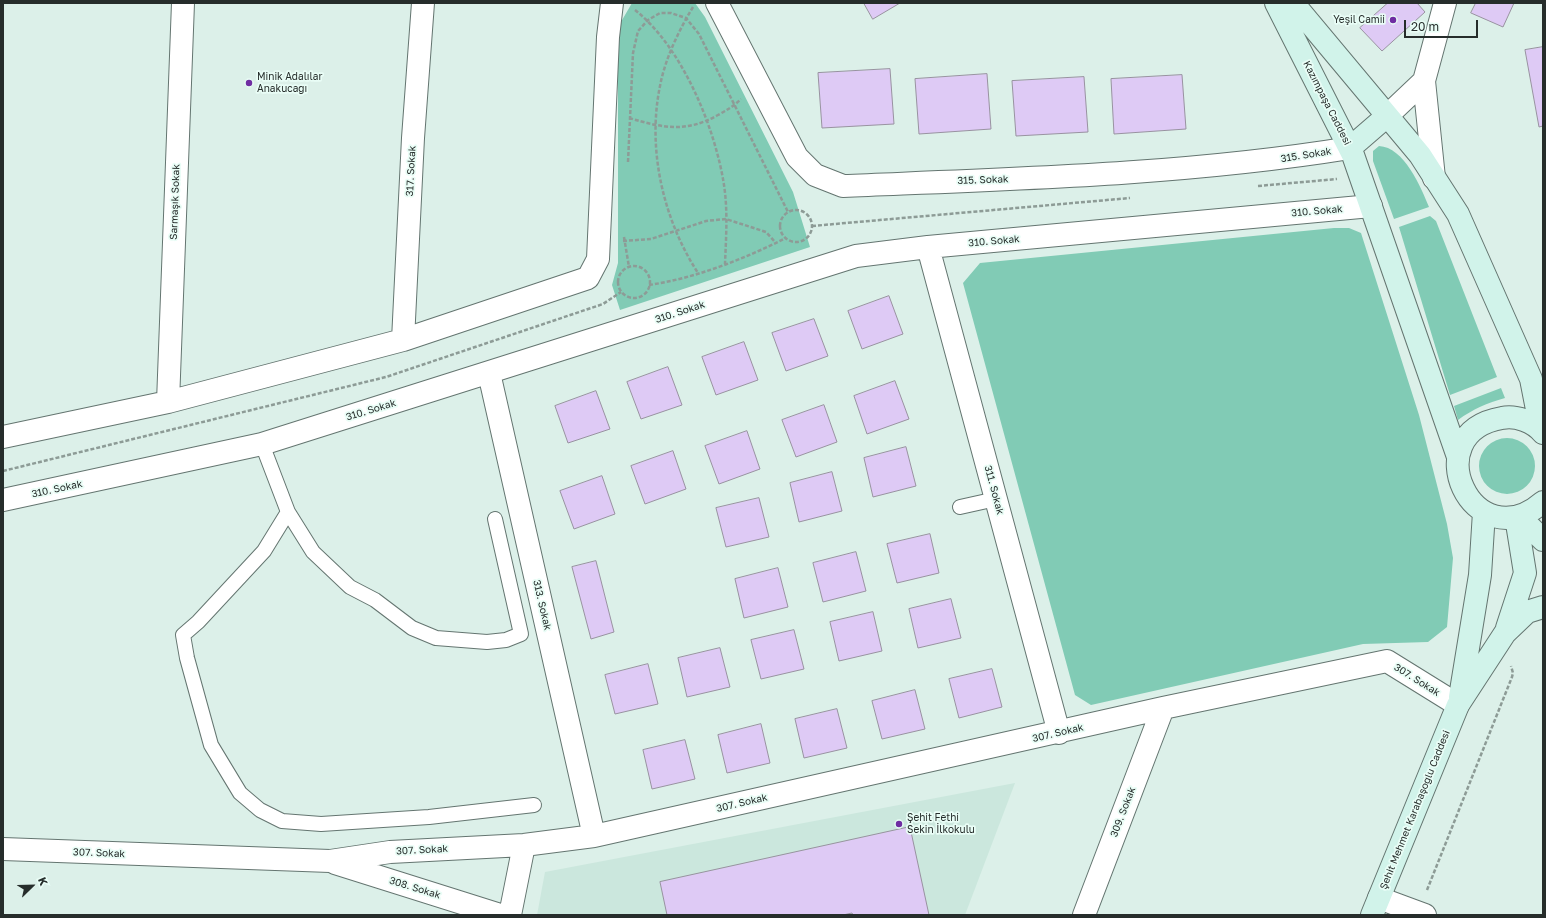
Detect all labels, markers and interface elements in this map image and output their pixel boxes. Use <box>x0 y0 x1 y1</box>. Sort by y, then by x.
scale bar <box>1406 12 1480 38</box>
place label: Yeşil Camii <box>1333 14 1385 26</box>
marker: Yeşil Camii <box>1388 15 1398 25</box>
text: 20 m <box>1411 19 1439 34</box>
street label: Kazımpaşa Caddesi <box>1301 59 1353 147</box>
place label: Minik Adalılar Anakucağı <box>257 71 322 94</box>
marker: Minik Adalılar Anakucağı <box>244 78 254 88</box>
street label: 317. Sokak <box>404 145 418 197</box>
street label: 315. Sokak <box>1280 145 1332 165</box>
street label: Sarmaşık Sokak <box>168 164 182 240</box>
street label: 315. Sokak <box>957 173 1009 187</box>
street label: 310. Sokak <box>1291 203 1343 219</box>
street label: 310. Sokak <box>968 233 1020 249</box>
street label: 310. Sokak <box>654 298 706 326</box>
street label: 310. Sokak <box>345 397 397 423</box>
street label: 311. Sokak <box>982 464 1006 516</box>
street label: 310. Sokak <box>30 478 84 500</box>
street label: 313. Sokak <box>530 579 554 631</box>
street label: 307. Sokak <box>1392 661 1442 699</box>
street label: 307. Sokak <box>1031 721 1085 745</box>
street label: Şehit Mehmet Karabaşoğlu Caddesi <box>1377 729 1453 891</box>
street label: 309. Sokak <box>1108 785 1138 839</box>
street label: 307. Sokak <box>715 791 769 815</box>
place label: Şehit Fethi Sekin İlkokulu <box>907 812 975 836</box>
marker: Şehit Fethi Sekin İlkokulu <box>894 819 904 829</box>
street label: 307. Sokak <box>396 843 448 857</box>
street label: 307. Sokak <box>73 846 125 860</box>
north arrow <box>12 866 52 906</box>
text: K <box>36 875 51 887</box>
street label: 308. Sokak <box>388 875 442 901</box>

